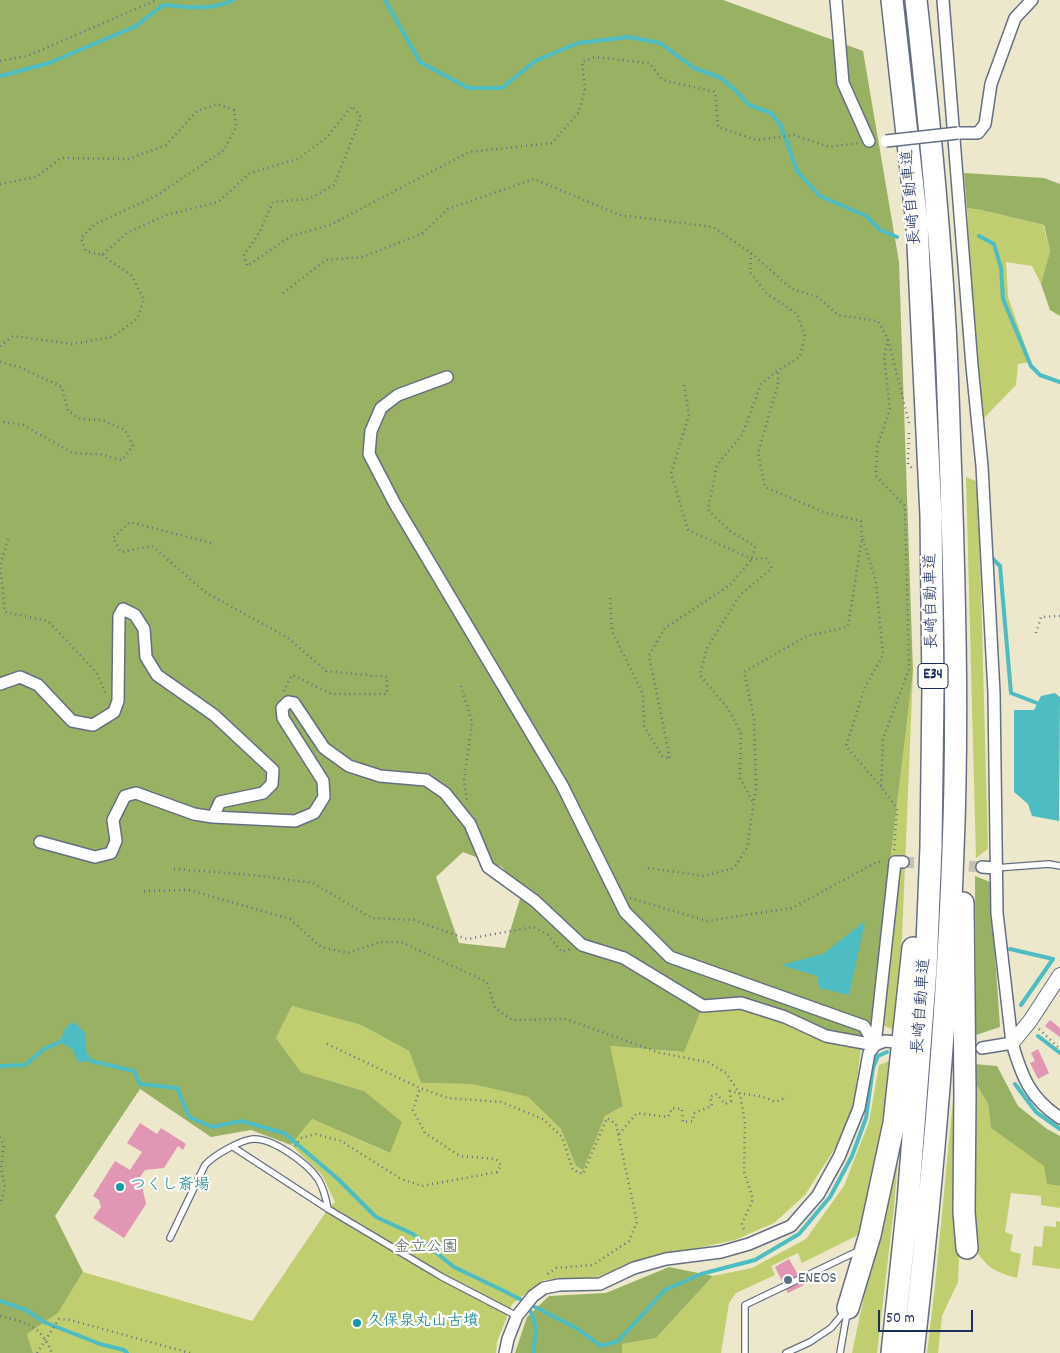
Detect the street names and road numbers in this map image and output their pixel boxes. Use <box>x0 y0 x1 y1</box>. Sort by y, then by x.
street label: 長崎自動車道 <box>899 148 927 246</box>
street label: 長崎自動車道 <box>923 553 943 649</box>
road number: E34 <box>918 664 948 688</box>
street label: 長崎自動車道 <box>910 957 936 1055</box>

